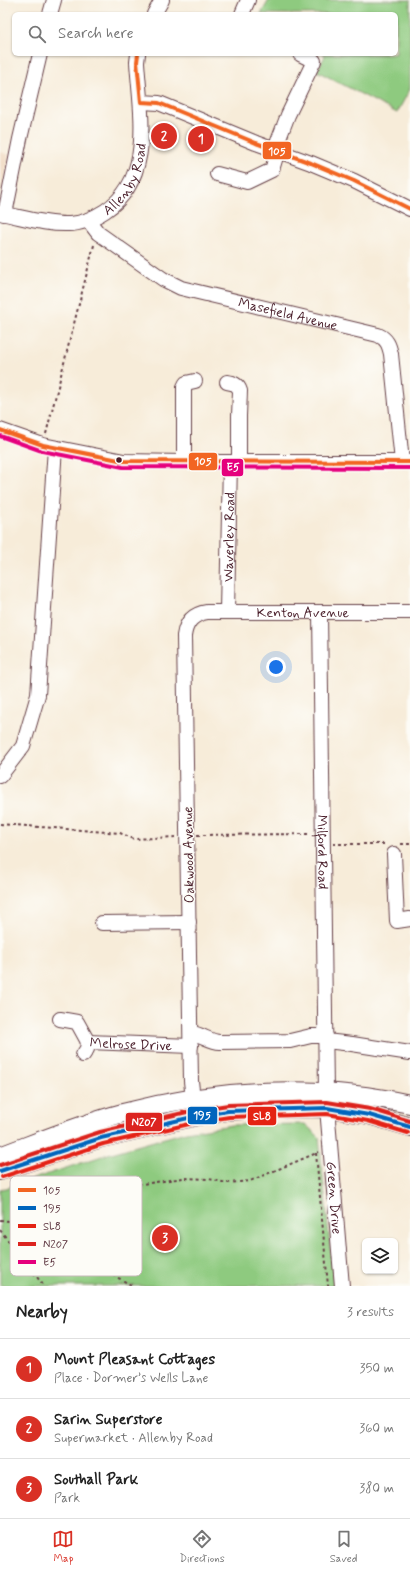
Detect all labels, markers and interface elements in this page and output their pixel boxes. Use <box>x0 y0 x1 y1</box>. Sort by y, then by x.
search box <box>12 12 398 56</box>
icon: search <box>26 23 48 45</box>
text: Search here <box>58 24 134 44</box>
pin: 2 <box>151 121 177 151</box>
pin: 1 <box>188 124 214 154</box>
line badge: 105 <box>262 141 292 160</box>
street label: Allenby Road <box>100 143 151 220</box>
text: 105 <box>268 145 286 159</box>
street label: Masefield Avenue <box>236 294 339 335</box>
line badge: 105 <box>188 452 218 471</box>
unlabelled marker <box>114 455 124 465</box>
text: 105 <box>194 455 212 469</box>
line badge: E5 <box>221 458 244 477</box>
text: E5 <box>226 461 240 475</box>
street label: Waverley Road <box>220 492 239 582</box>
street label: Kenton Avenue <box>256 604 349 622</box>
your location <box>266 657 286 677</box>
street label: Oakwood Avenue <box>179 806 199 904</box>
street label: Milford Road <box>311 815 331 889</box>
street label: Melrose Drive <box>89 1034 173 1055</box>
line badge: 195 <box>187 1106 218 1125</box>
line badge: SL8 <box>247 1106 277 1126</box>
text: 195 <box>193 1109 211 1123</box>
text: SL8 <box>253 1110 271 1124</box>
line badge: N207 <box>125 1112 163 1132</box>
text: N207 <box>131 1116 157 1130</box>
street label: Green Drive <box>322 1161 346 1235</box>
legend <box>10 1176 142 1276</box>
text: 105 <box>43 1184 60 1198</box>
text: 195 <box>43 1202 61 1216</box>
text: SL8 <box>43 1220 61 1234</box>
pin: 3 <box>152 1223 178 1253</box>
text: N207 <box>43 1238 68 1252</box>
map controls <box>362 1238 398 1274</box>
button: layers <box>362 1238 398 1274</box>
text: E5 <box>43 1256 56 1270</box>
text: Nearby <box>16 1301 68 1323</box>
text: 3 results <box>347 1304 394 1321</box>
text: Mount Pleasant Cottages <box>54 1350 215 1370</box>
text: 1 <box>26 1360 32 1377</box>
text: 350 m <box>360 1360 394 1377</box>
text: Place · Dormer’s Wells Lane <box>54 1370 208 1387</box>
text: Sarin Superstore <box>54 1410 162 1430</box>
text: 2 <box>26 1420 32 1437</box>
text: 360 m <box>359 1420 394 1437</box>
text: Supermarket · Allenby Road <box>54 1430 213 1447</box>
text: Southall Park <box>54 1470 138 1490</box>
text: 3 <box>26 1480 32 1497</box>
text: 380 m <box>359 1480 394 1497</box>
text: Park <box>54 1490 80 1507</box>
tab: Map <box>52 1528 74 1566</box>
tab: Directions <box>179 1528 225 1566</box>
tab: Saved <box>330 1528 357 1566</box>

